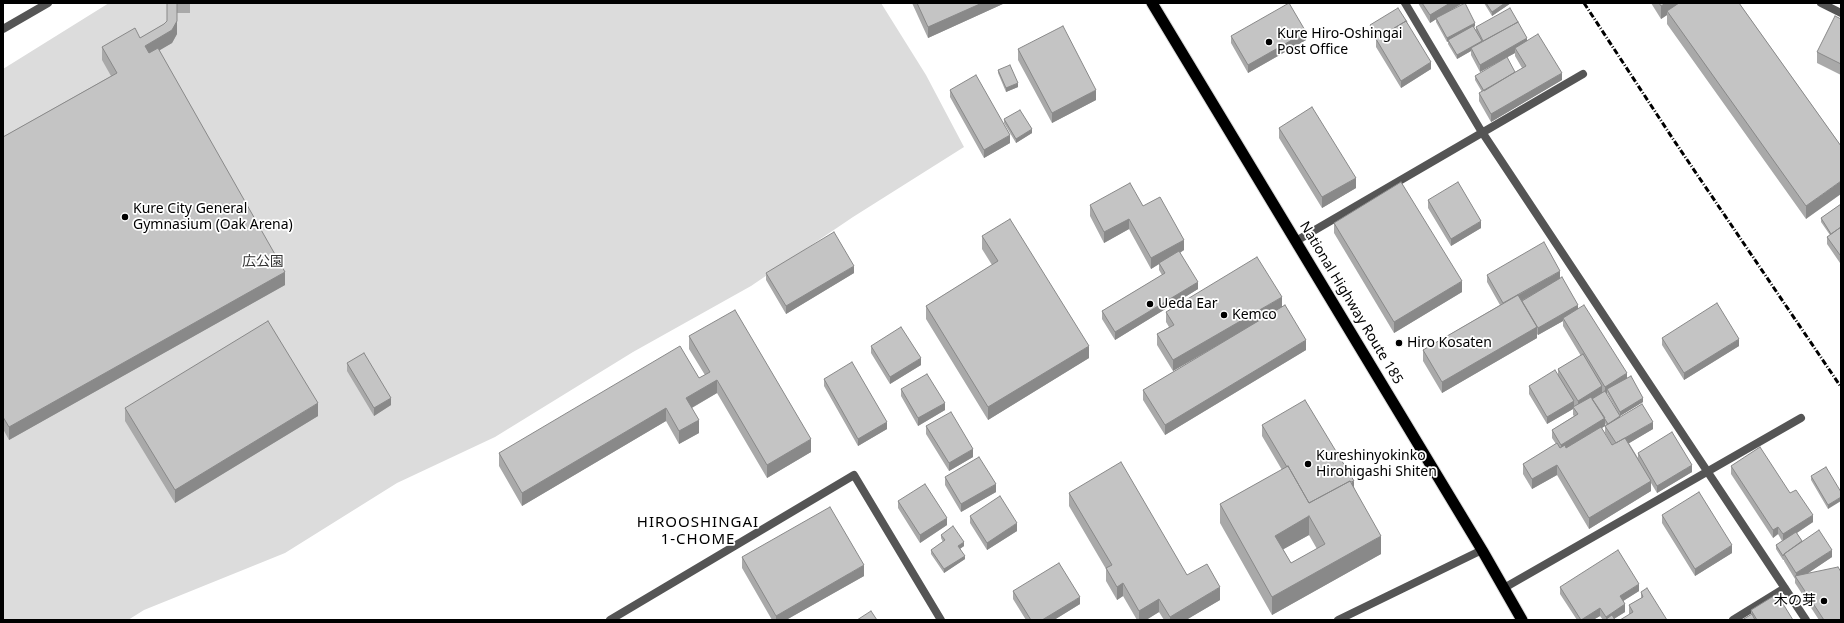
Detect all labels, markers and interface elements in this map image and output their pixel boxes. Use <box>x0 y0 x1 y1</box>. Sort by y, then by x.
place label: Kure Hiro-Oshingai Post Office <box>1277 26 1402 58</box>
marker: Kure Hiro-Oshingai Post Office <box>1264 37 1274 47</box>
place label: Kure City General Gymnasium (Oak Arena) <box>133 201 293 234</box>
marker: Kure City General Gymnasium (Oak Arena) <box>120 212 130 222</box>
street label: National Highway Route 185 <box>1296 219 1406 387</box>
park label: 広公園 <box>242 254 284 270</box>
place label: Ueda Ear <box>1158 296 1218 312</box>
marker: Ueda Ear <box>1145 299 1155 309</box>
place label: Kemco <box>1232 307 1277 323</box>
marker: Kemco <box>1219 310 1229 320</box>
place label: Hiro Kosaten <box>1407 335 1492 351</box>
marker: Hiro Kosaten <box>1394 338 1404 348</box>
place label: Kureshinyokinko Hirohigashi Shiten <box>1316 448 1437 480</box>
marker: Kureshinyokinko Hirohigashi Shiten <box>1303 459 1313 469</box>
district label: HIROOSHINGAI 1-CHOME <box>637 514 759 549</box>
place label: 木の芽 <box>1774 593 1816 609</box>
marker: 木の芽 <box>1819 596 1829 606</box>

